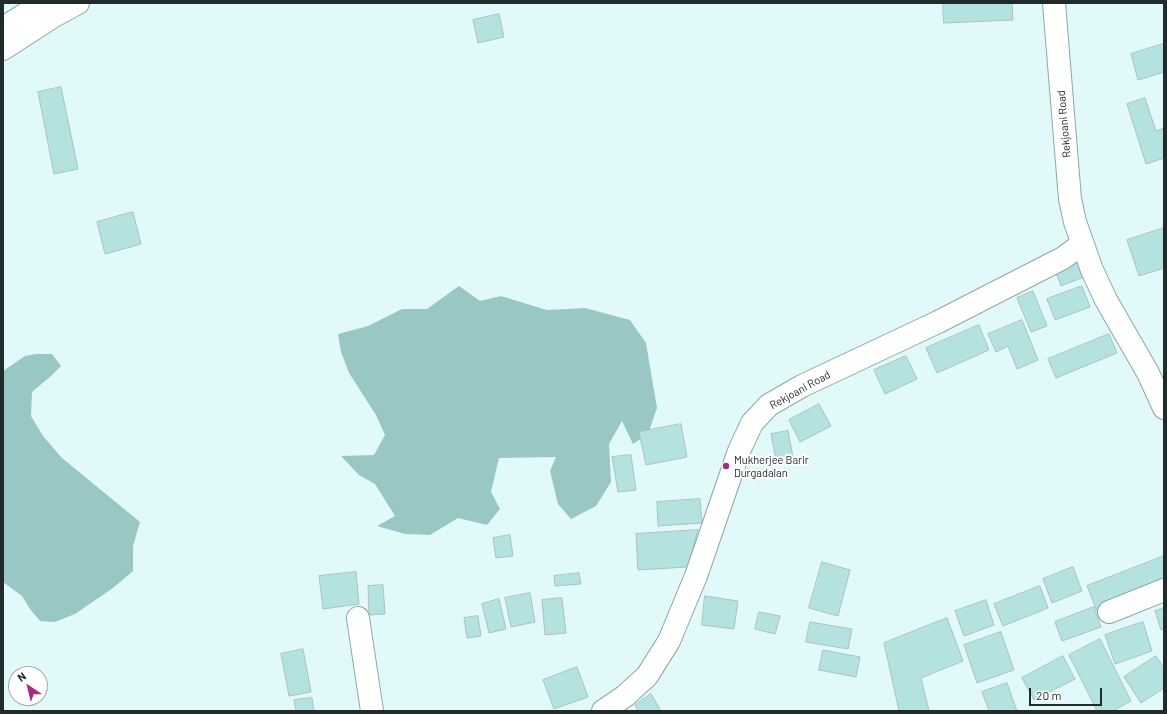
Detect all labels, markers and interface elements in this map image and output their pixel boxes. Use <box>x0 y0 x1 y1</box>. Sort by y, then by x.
street label: Rekjoani Road <box>1054 90 1074 158</box>
street label: Rekjoani Road <box>767 368 833 412</box>
place label: Mukherjee Barir Durgadalan <box>734 453 809 479</box>
marker: Mukherjee Barir Durgadalan <box>721 461 731 471</box>
north arrow <box>8 666 48 706</box>
text: N <box>15 669 28 684</box>
scale bar <box>1031 680 1104 706</box>
text: 20 m <box>1036 688 1062 702</box>

